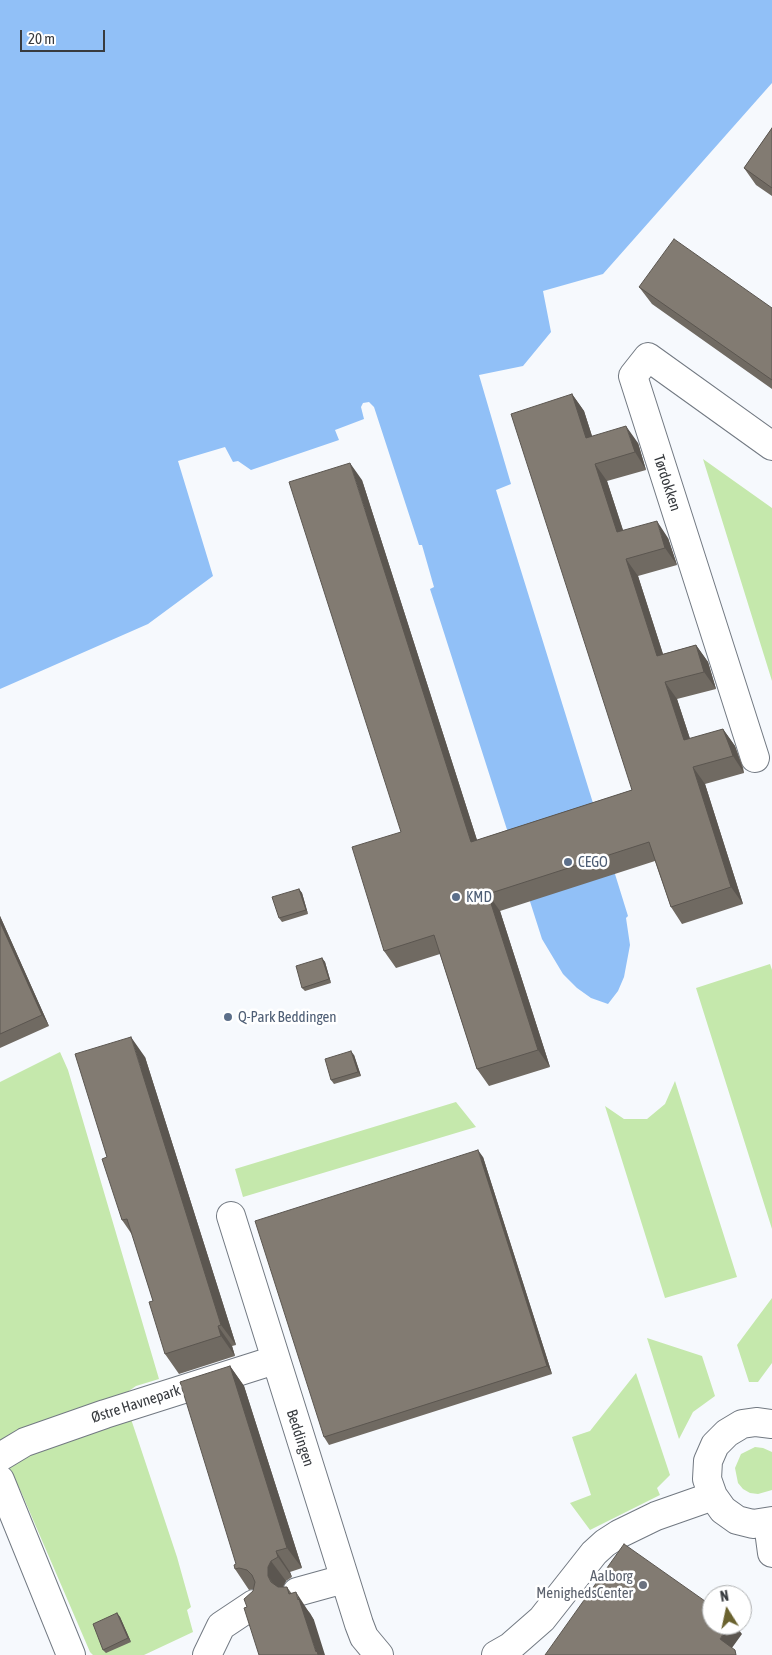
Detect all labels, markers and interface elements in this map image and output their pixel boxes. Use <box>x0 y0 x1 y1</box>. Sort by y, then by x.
scale bar <box>22 20 108 52</box>
text: 20 m <box>28 30 55 47</box>
street label: Tørdokken <box>649 452 685 514</box>
place label: CEGO <box>578 853 608 871</box>
marker: CEGO <box>562 856 574 868</box>
place label: KMD <box>466 888 492 906</box>
marker: KMD <box>450 891 462 903</box>
place label: Q-Park Beddingen <box>238 1008 337 1026</box>
marker: Q-Park Beddingen <box>222 1011 234 1023</box>
street label: Østre Havnepark <box>89 1381 183 1427</box>
street label: Beddingen <box>282 1407 318 1469</box>
place label: Aalborg MenighedsCenter <box>536 1567 633 1602</box>
marker: Aalborg MenighedsCenter <box>637 1579 649 1591</box>
north arrow <box>702 1585 752 1635</box>
text: N <box>719 1588 730 1605</box>

